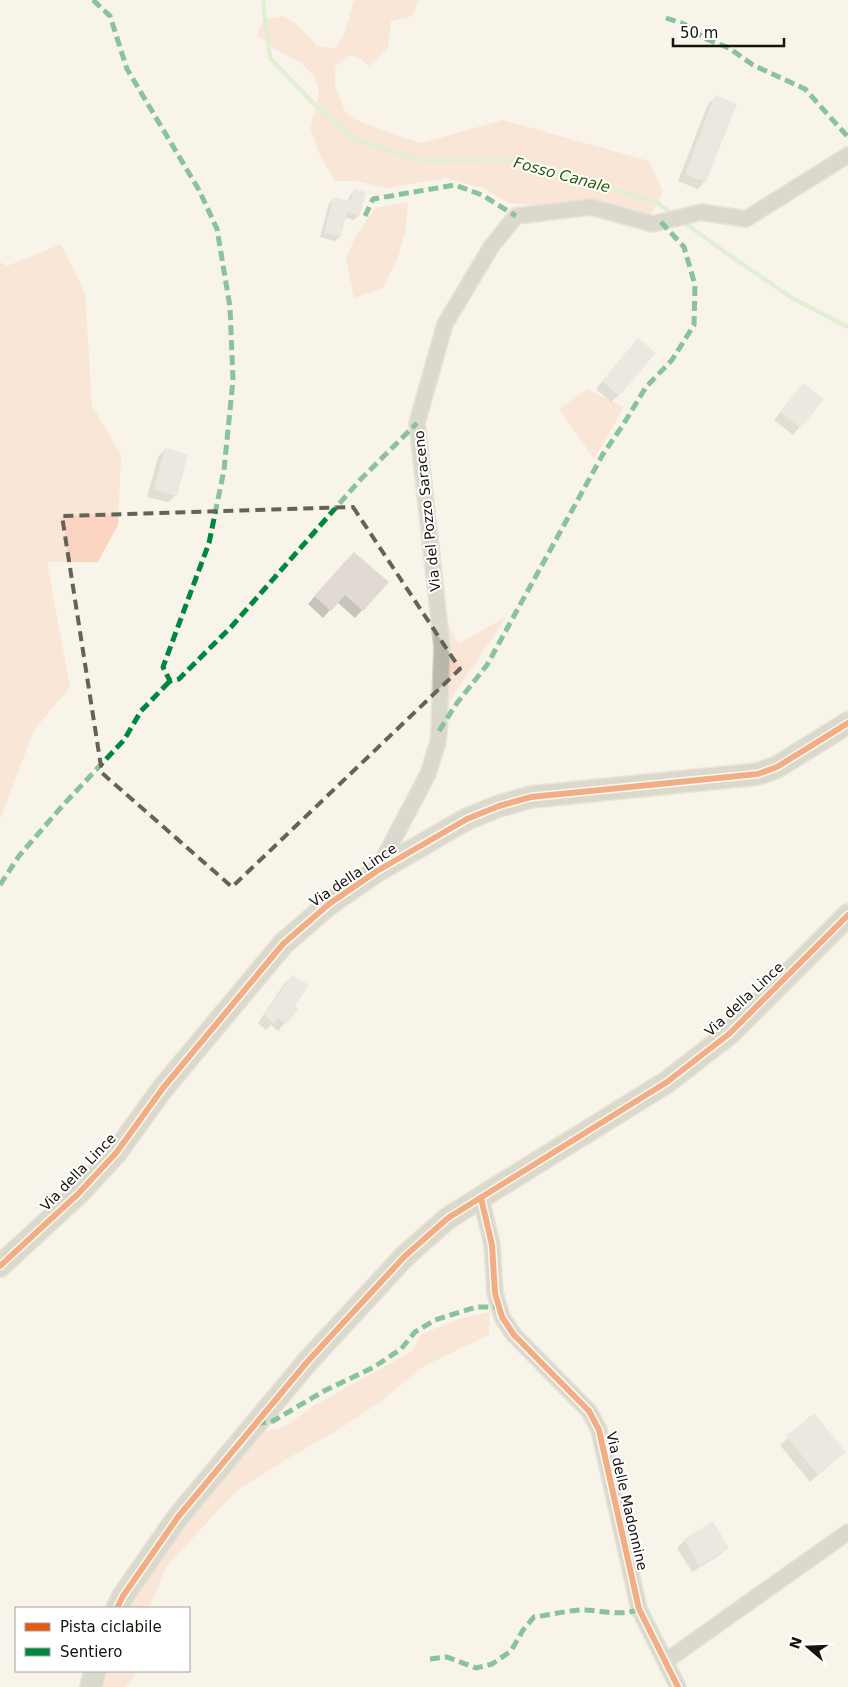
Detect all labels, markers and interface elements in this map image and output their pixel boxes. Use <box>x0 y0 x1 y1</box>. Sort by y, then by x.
scale bar <box>673 15 784 47</box>
text: 50 m <box>680 24 718 42</box>
water label: Fosso Canale <box>512 153 612 197</box>
street label: Via del Pozzo Saraceno <box>411 430 443 592</box>
street label: Via della Lince <box>307 840 399 910</box>
street label: Via della Lince <box>701 959 787 1039</box>
street label: Via della Lince <box>37 1130 119 1214</box>
street label: Via delle Madonnine <box>603 1430 651 1572</box>
legend <box>15 1607 190 1672</box>
text: Pista ciclabile <box>60 1618 162 1636</box>
north arrow <box>783 1622 833 1672</box>
text: N <box>786 1635 805 1651</box>
text: Sentiero <box>60 1643 123 1661</box>

